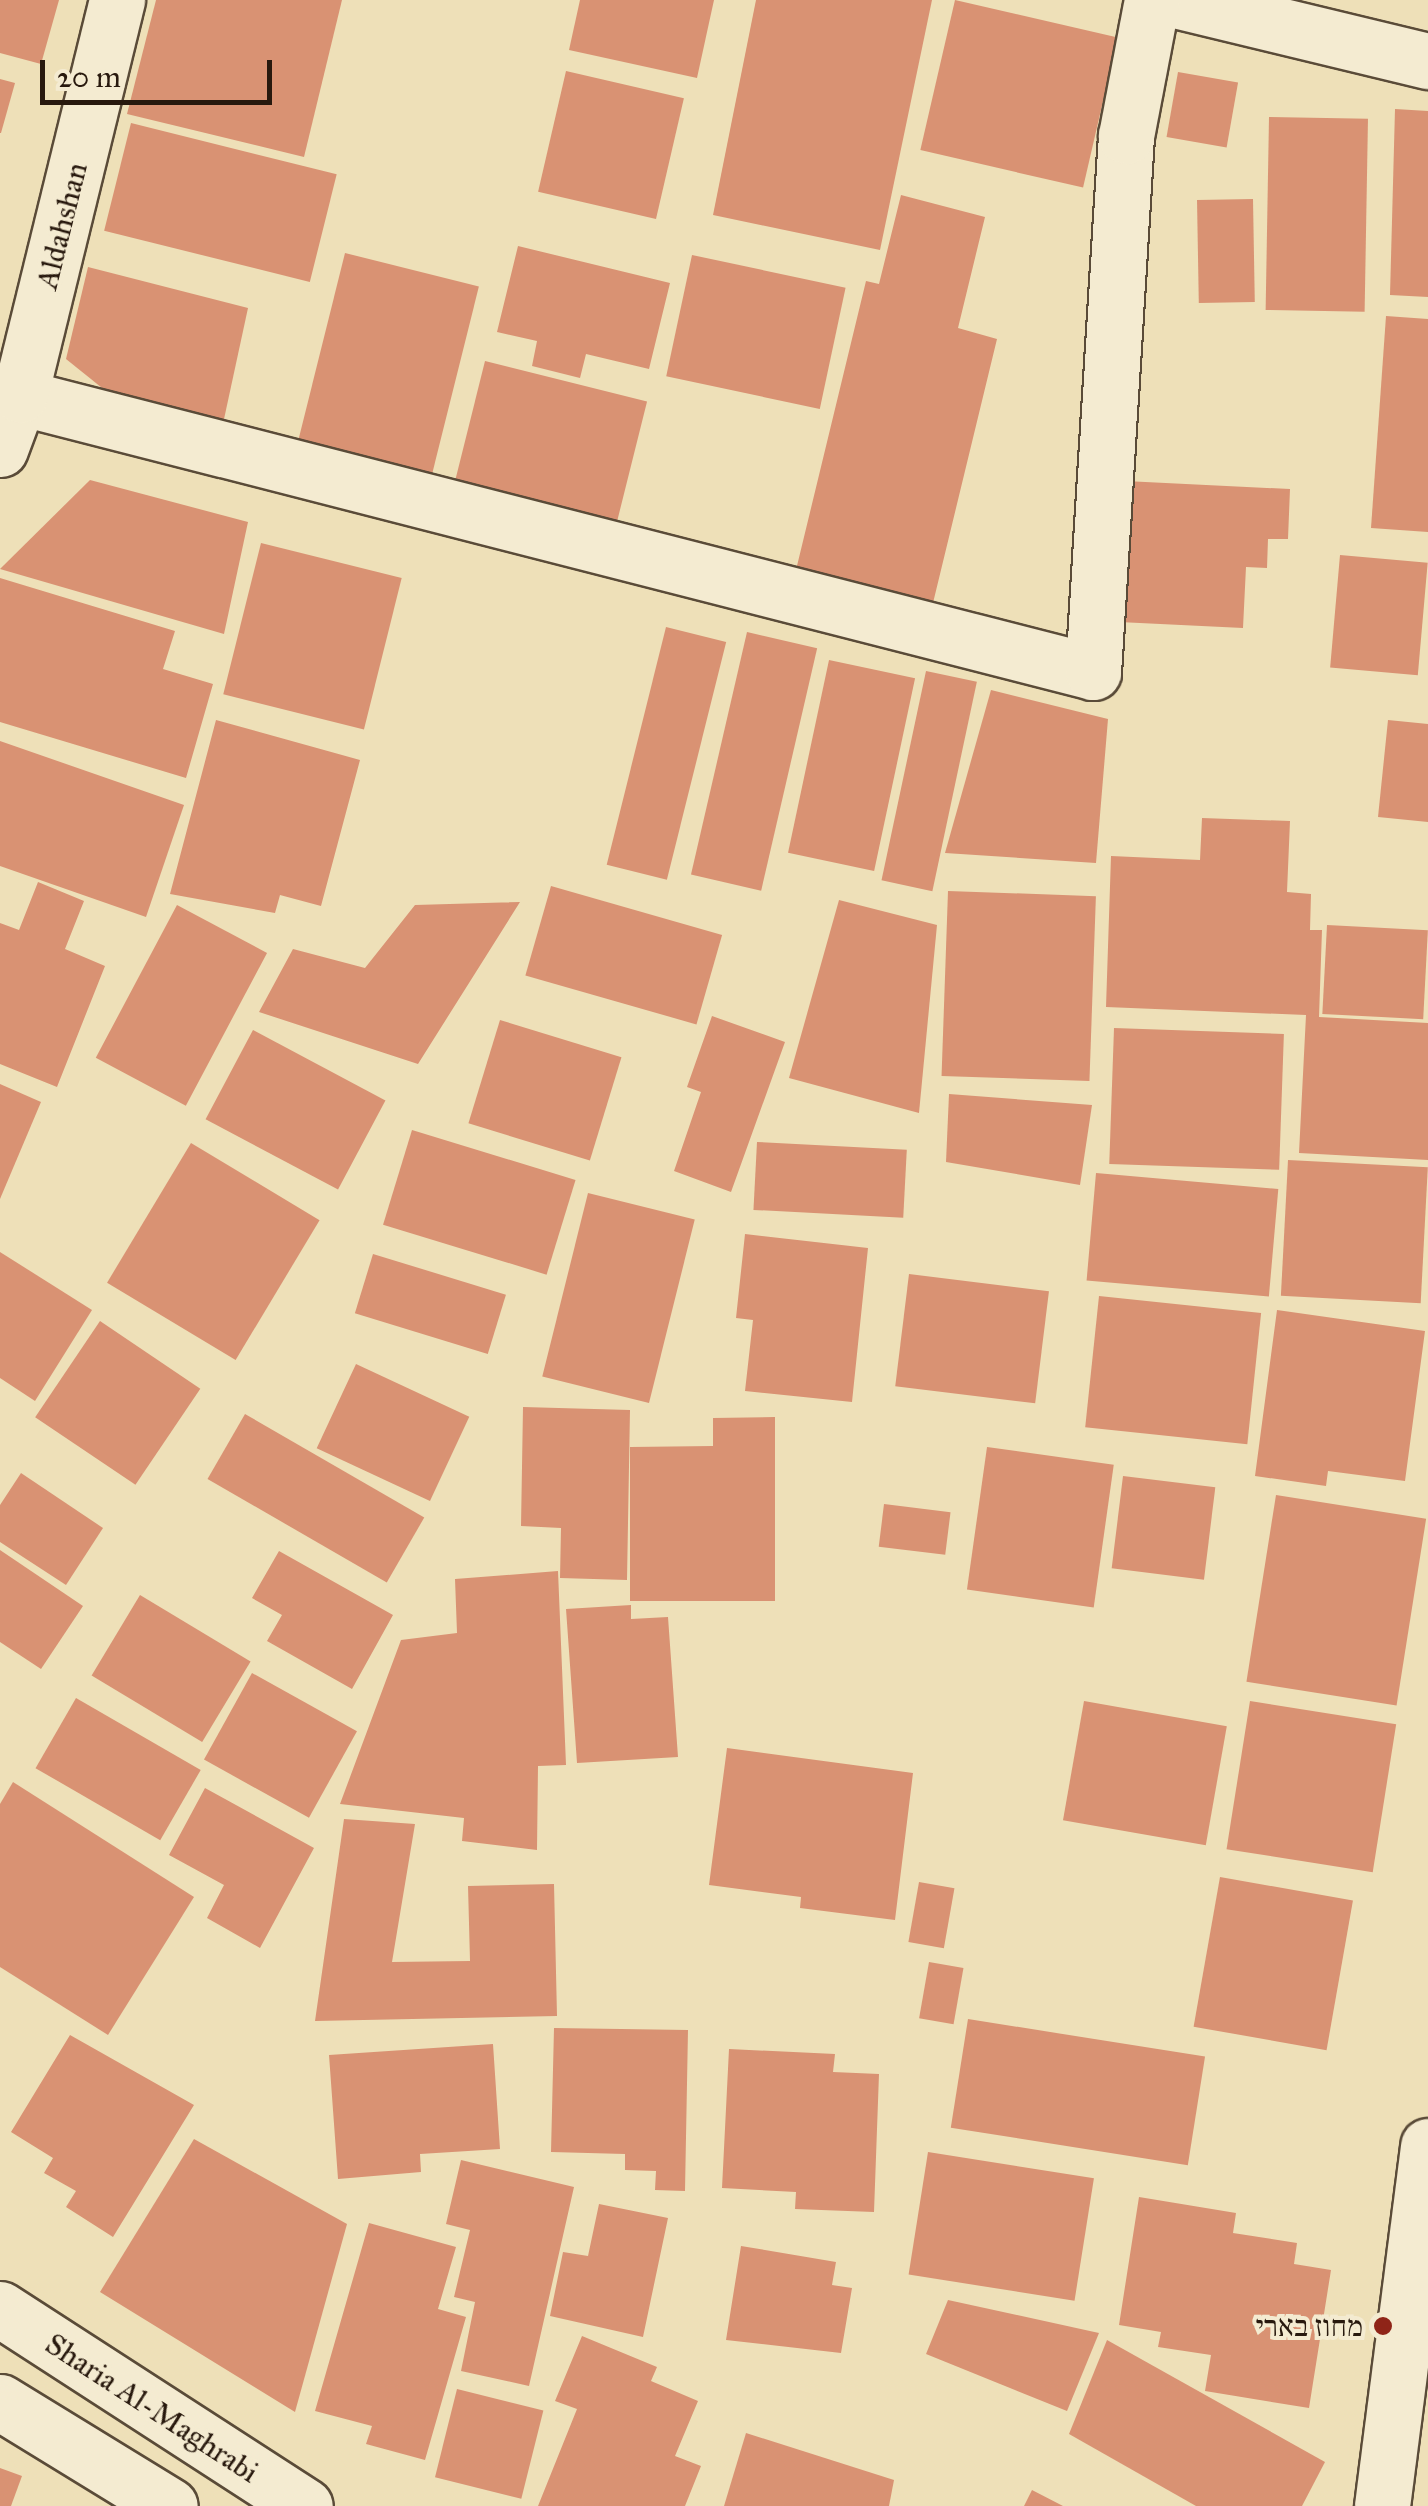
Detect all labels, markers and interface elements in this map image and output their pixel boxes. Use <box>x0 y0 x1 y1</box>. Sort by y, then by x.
scale bar <box>45 40 278 102</box>
text: 20 m <box>57 59 121 95</box>
street label: Aldahshan <box>29 159 95 293</box>
place label: מחוז בארי <box>1255 2308 1363 2344</box>
marker: מחוז בארי <box>1372 2315 1394 2337</box>
street label: Sharia Al-Maghrabi <box>39 2326 265 2490</box>

